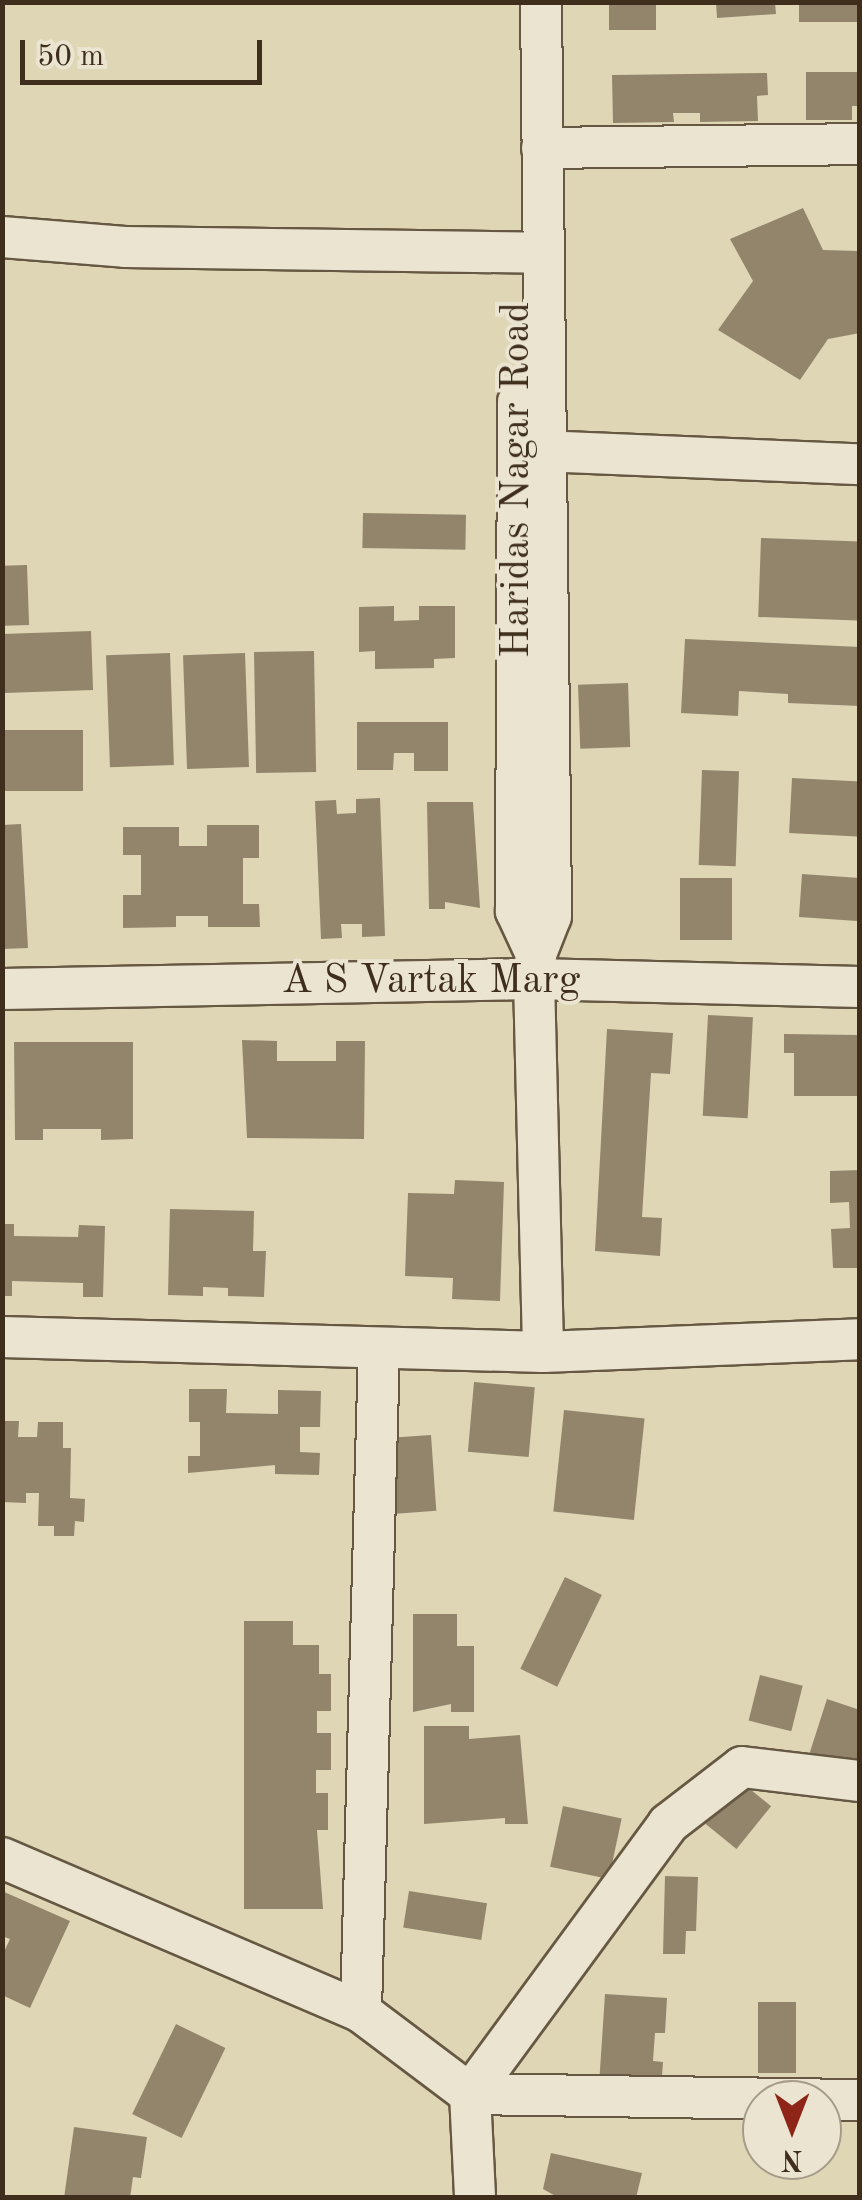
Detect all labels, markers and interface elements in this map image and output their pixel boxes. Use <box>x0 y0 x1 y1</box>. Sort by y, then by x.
scale bar <box>25 20 268 82</box>
text: 50 m <box>37 42 104 72</box>
street label: Haridas Nagar Road <box>494 302 542 658</box>
street label: A S Vartak Marg <box>282 958 580 1006</box>
north arrow <box>742 2080 842 2180</box>
text: N <box>781 2144 803 2172</box>

